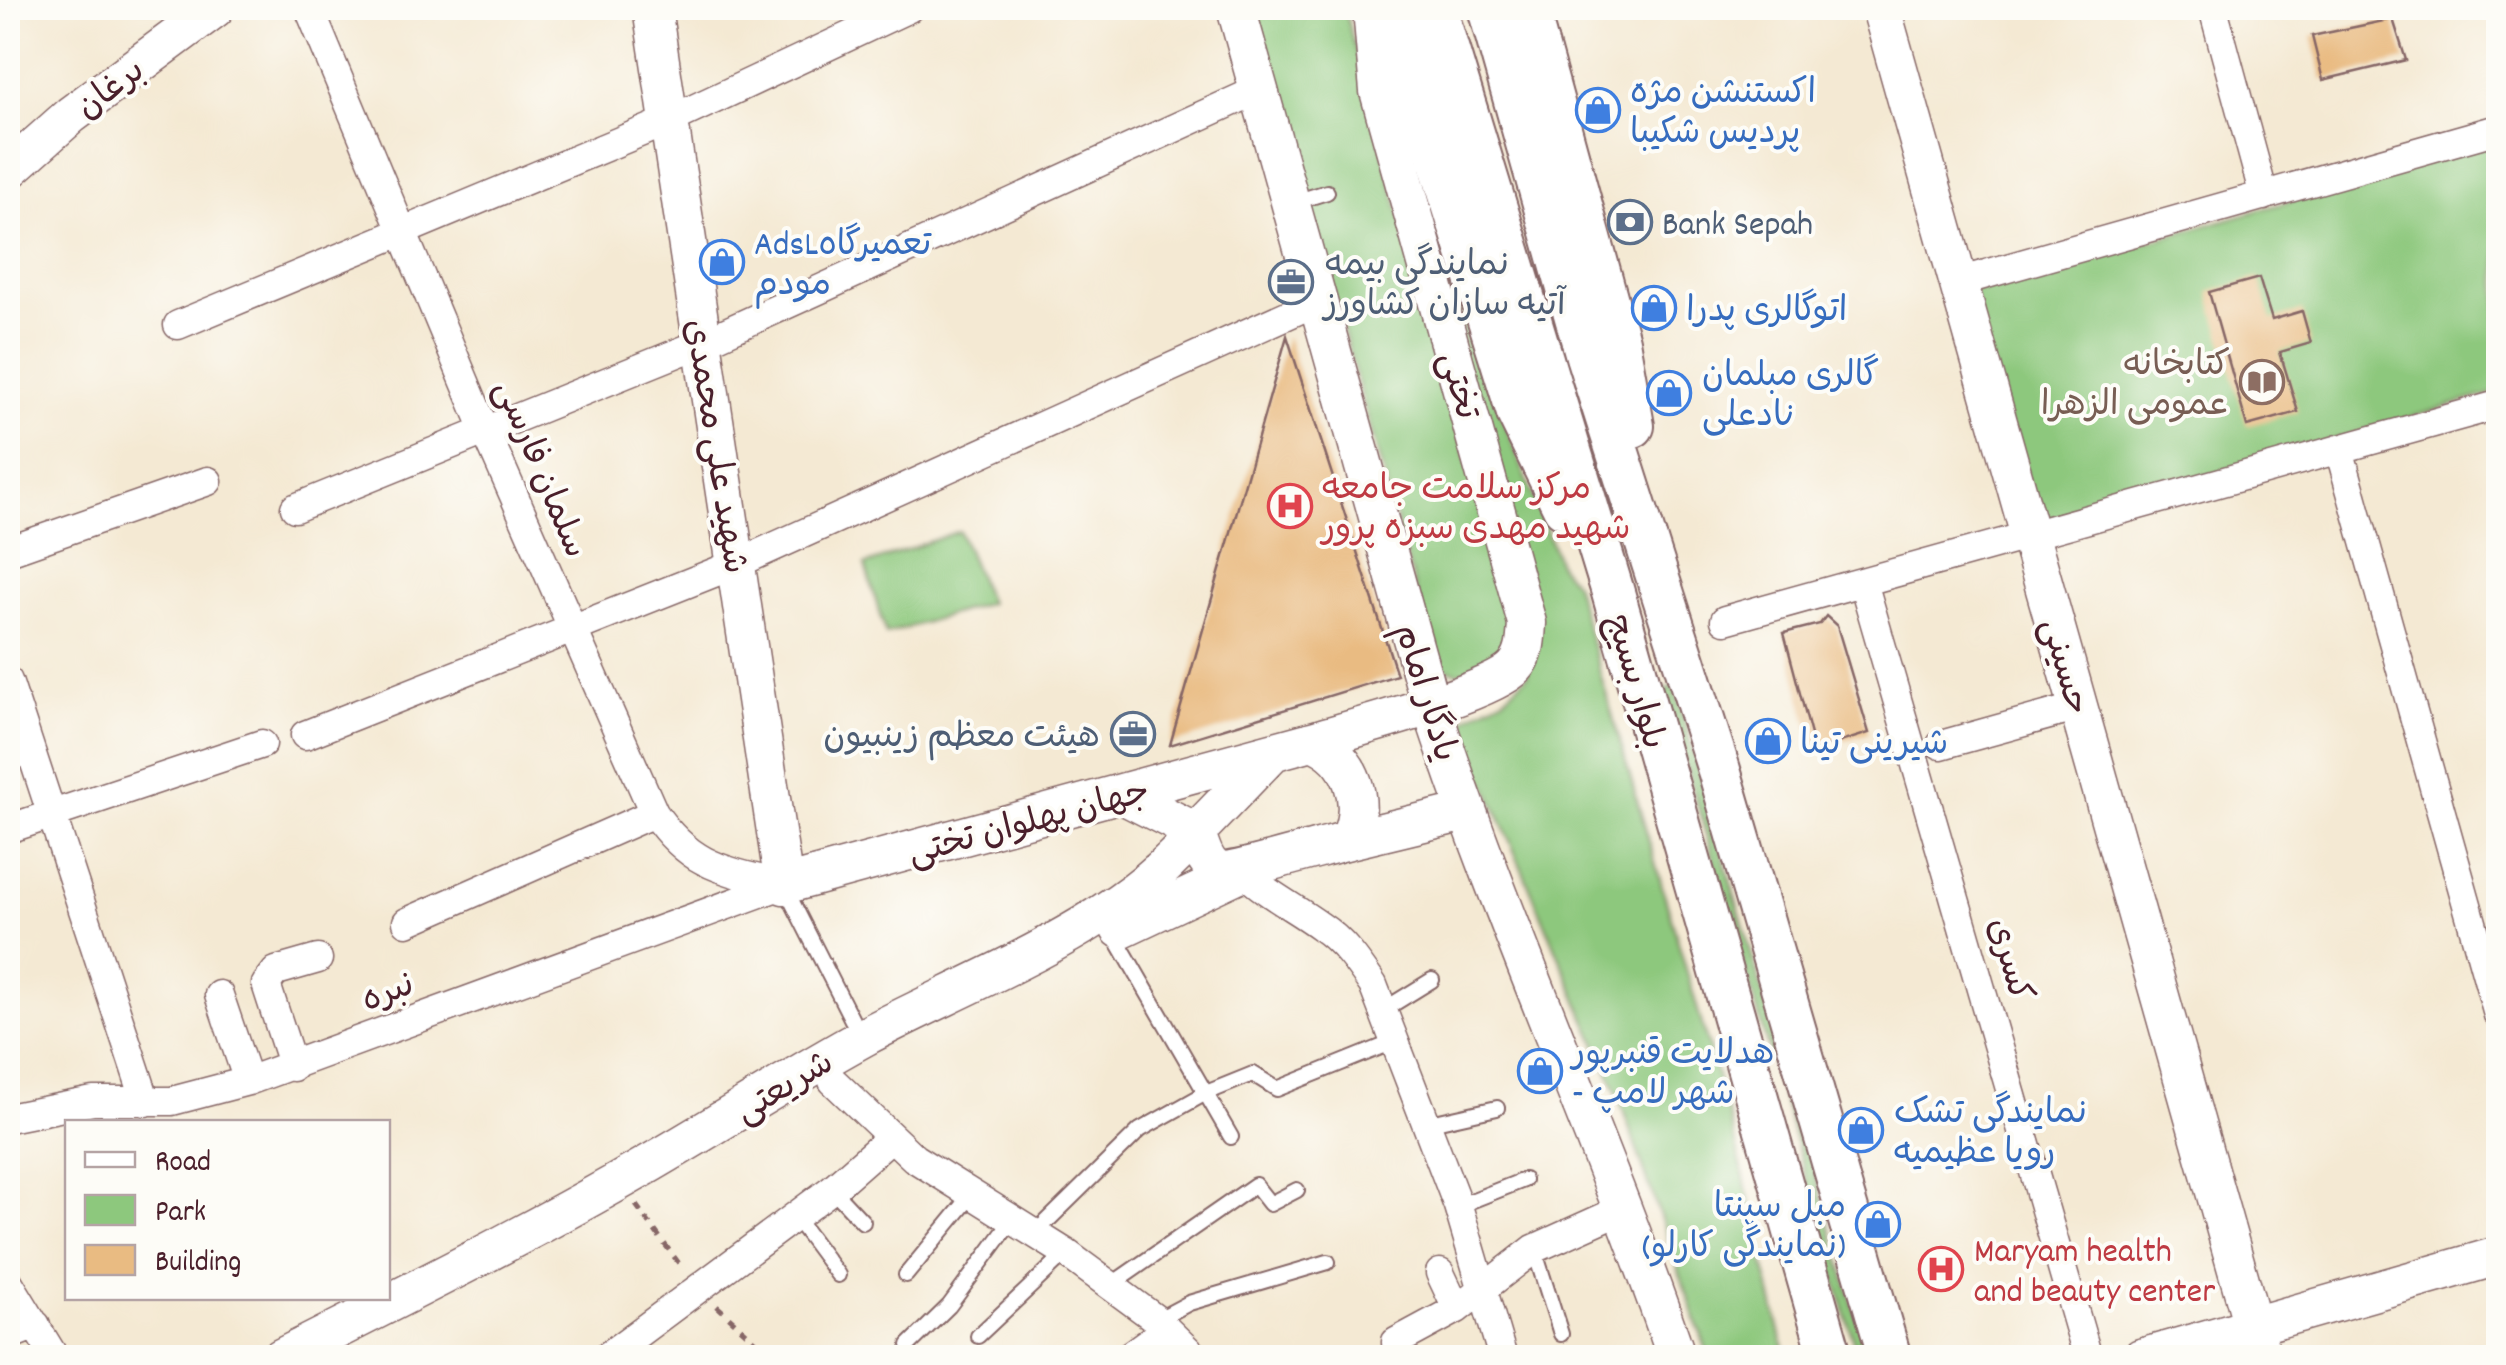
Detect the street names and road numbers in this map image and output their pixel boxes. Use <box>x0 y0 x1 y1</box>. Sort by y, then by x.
street label: برغان <box>67 48 157 134</box>
street label: شهید علی محمدی <box>668 316 758 578</box>
street label: تختی <box>1423 347 1490 427</box>
street label: سلمان فارسی <box>478 373 598 567</box>
street label: بلوار بسیج <box>1590 609 1676 756</box>
street label: حسینی <box>2025 613 2100 721</box>
street label: یادگار امام <box>1379 618 1468 769</box>
street label: جهان پهلوان تختی <box>903 769 1156 881</box>
street label: کسری <box>1971 913 2043 1008</box>
street label: نبره <box>355 962 422 1027</box>
street label: شریعتی <box>727 1040 845 1138</box>

